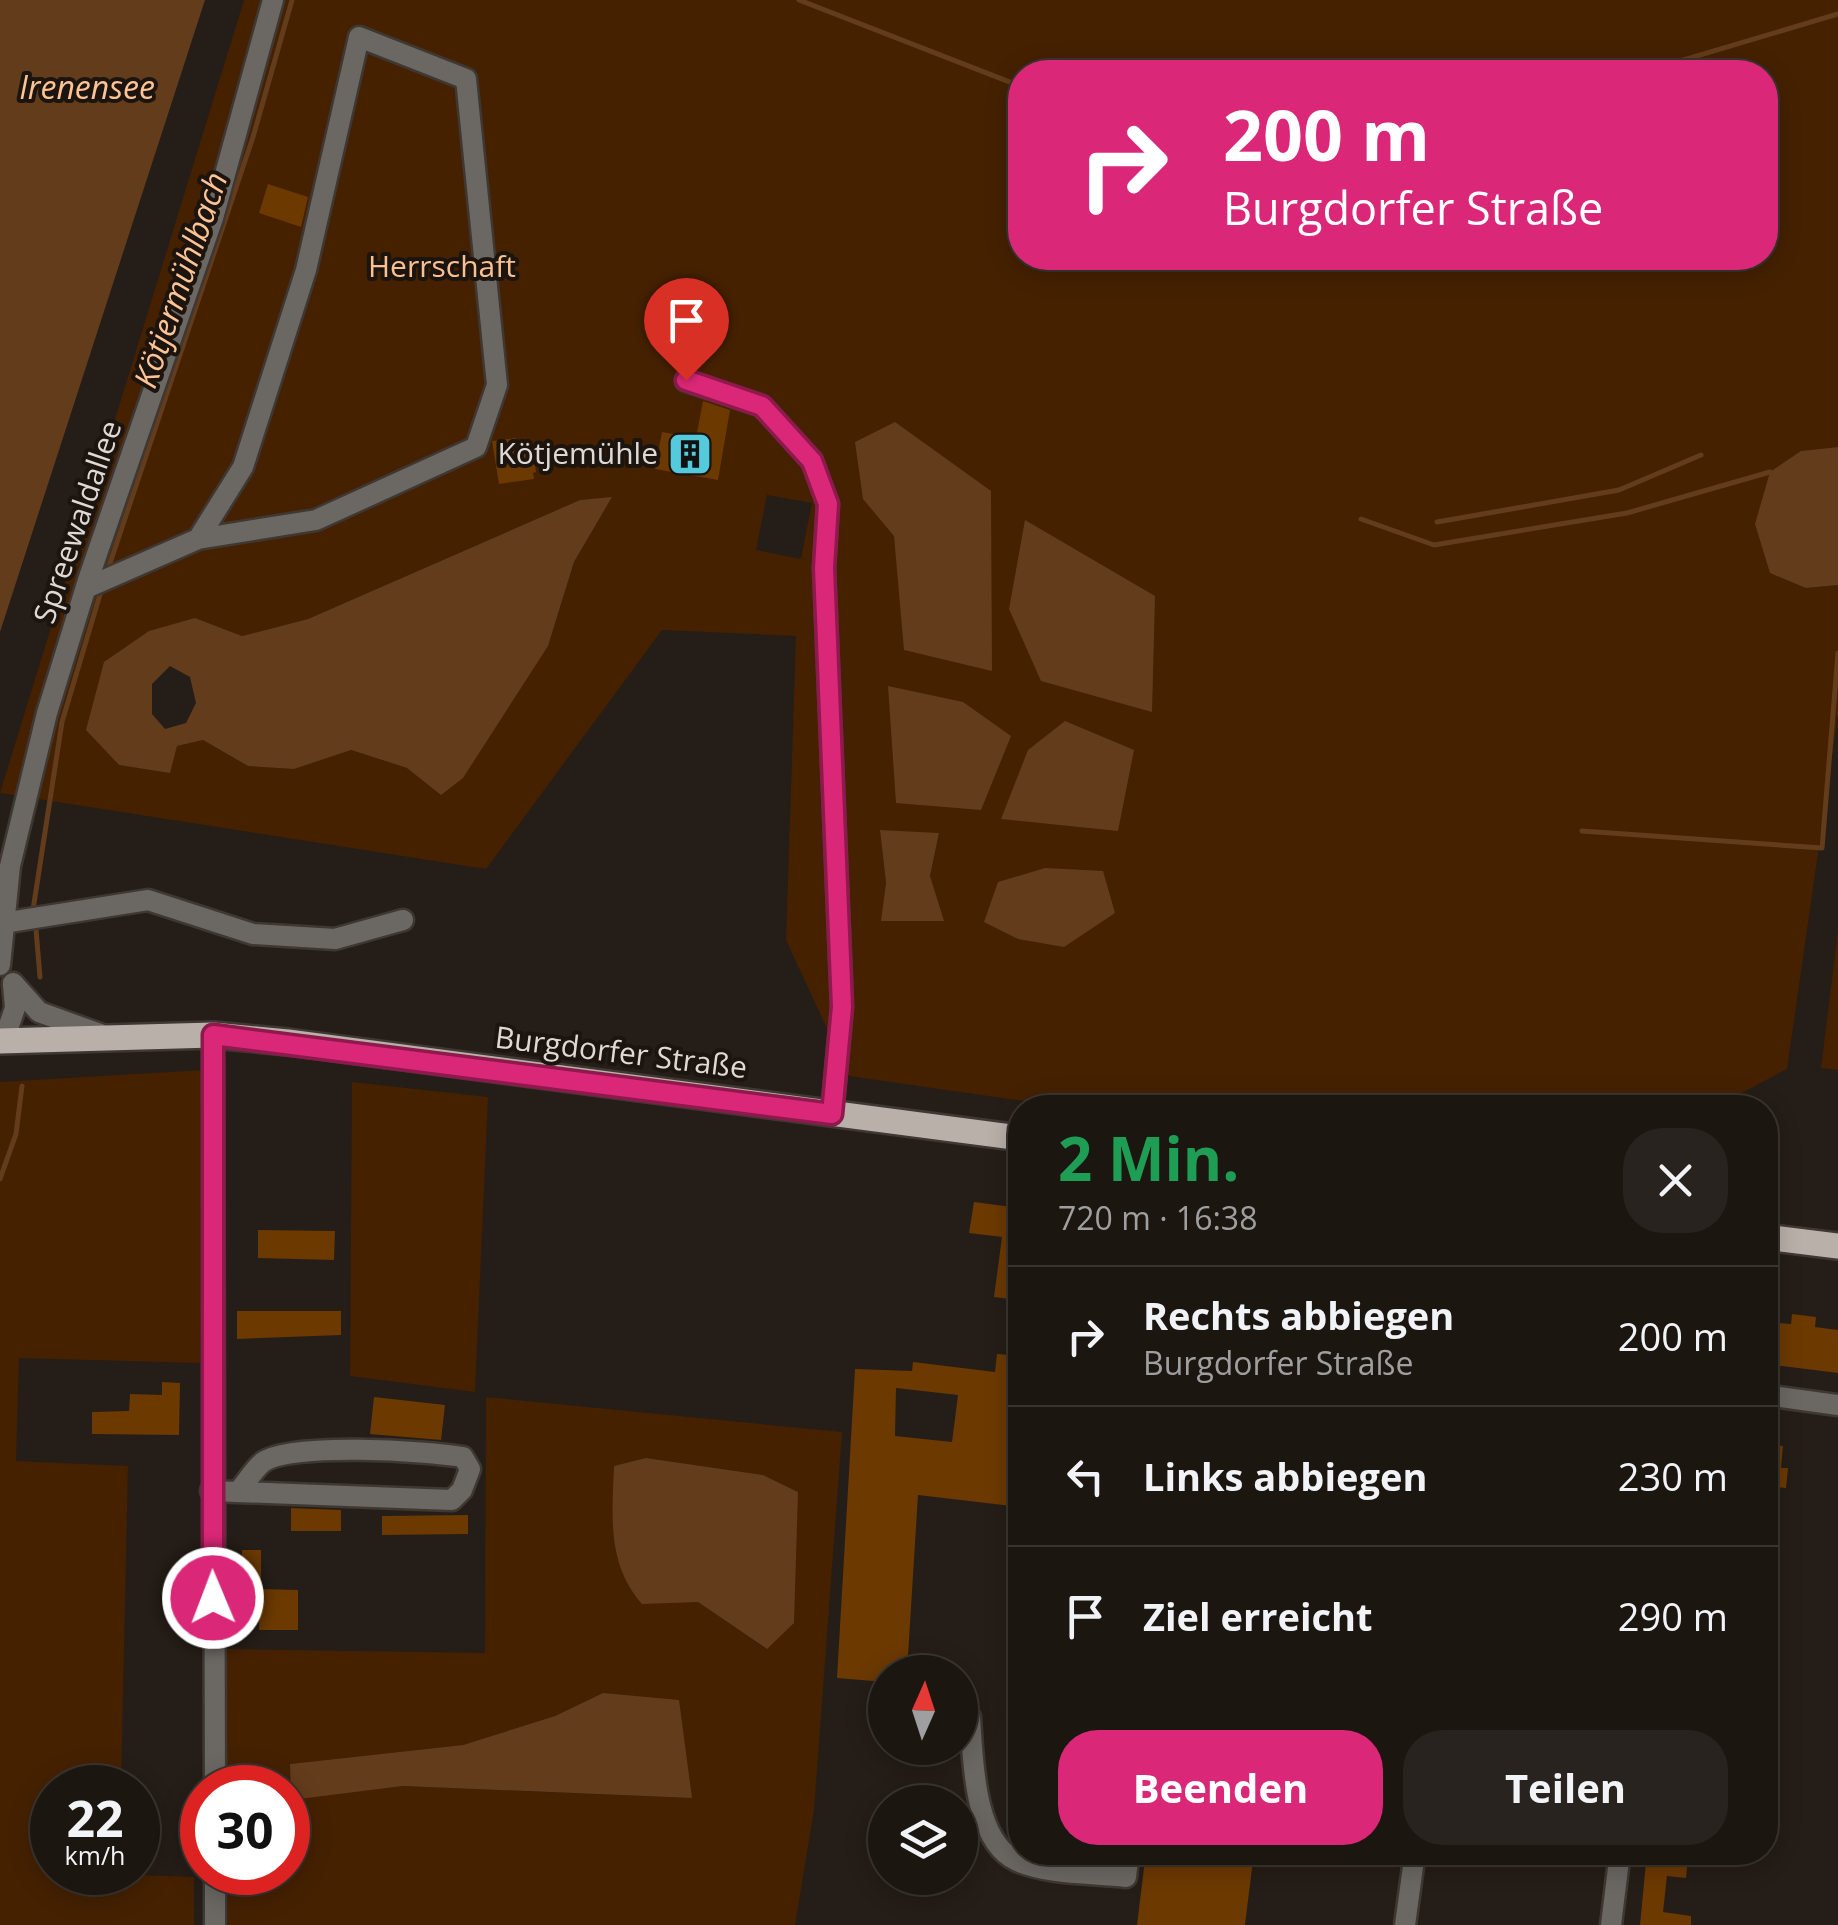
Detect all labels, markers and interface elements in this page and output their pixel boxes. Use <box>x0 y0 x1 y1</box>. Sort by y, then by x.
water label: Irenensee <box>19 65 155 108</box>
text: 200 m <box>1223 86 1430 182</box>
icon: right <box>1058 100 1188 230</box>
water label: Kötjermühlbach <box>123 166 237 393</box>
text: Burgdorfer Straße <box>1223 177 1603 238</box>
park label: Herrschaft <box>368 245 516 286</box>
pin <box>644 278 729 381</box>
icon: arrive <box>659 293 714 348</box>
street label: Spreewaldallee <box>23 415 130 628</box>
building icon: Kötjemühle <box>667 431 713 477</box>
place label: Kötjemühle <box>497 432 658 473</box>
street label: Burgdorfer Straße <box>493 1016 750 1087</box>
text: 2 Min. <box>1058 1117 1239 1199</box>
button: close <box>1623 1128 1728 1233</box>
text: 720 m · 16:38 <box>1058 1196 1257 1239</box>
text: Rechts abbiegen <box>1143 1289 1454 1341</box>
icon: right <box>1058 1309 1113 1364</box>
text: 200 m <box>1618 1310 1728 1362</box>
text: Burgdorfer Straße <box>1143 1341 1413 1384</box>
icon: left <box>1058 1449 1113 1504</box>
text: Links abbiegen <box>1143 1450 1427 1502</box>
text: 230 m <box>1618 1450 1728 1502</box>
position arrow <box>161 1546 265 1650</box>
icon: arrive <box>1058 1589 1113 1644</box>
text: Ziel erreicht <box>1143 1590 1373 1642</box>
text: 290 m <box>1618 1590 1728 1642</box>
north arrow <box>868 1655 978 1765</box>
map controls <box>868 1655 978 1895</box>
button: Beenden <box>1058 1730 1383 1845</box>
button: Teilen <box>1403 1730 1728 1845</box>
speed limit sign: 30 <box>180 1765 310 1895</box>
text: 22 <box>66 1784 124 1852</box>
button: layers <box>868 1785 978 1895</box>
text: km/h <box>65 1838 125 1872</box>

